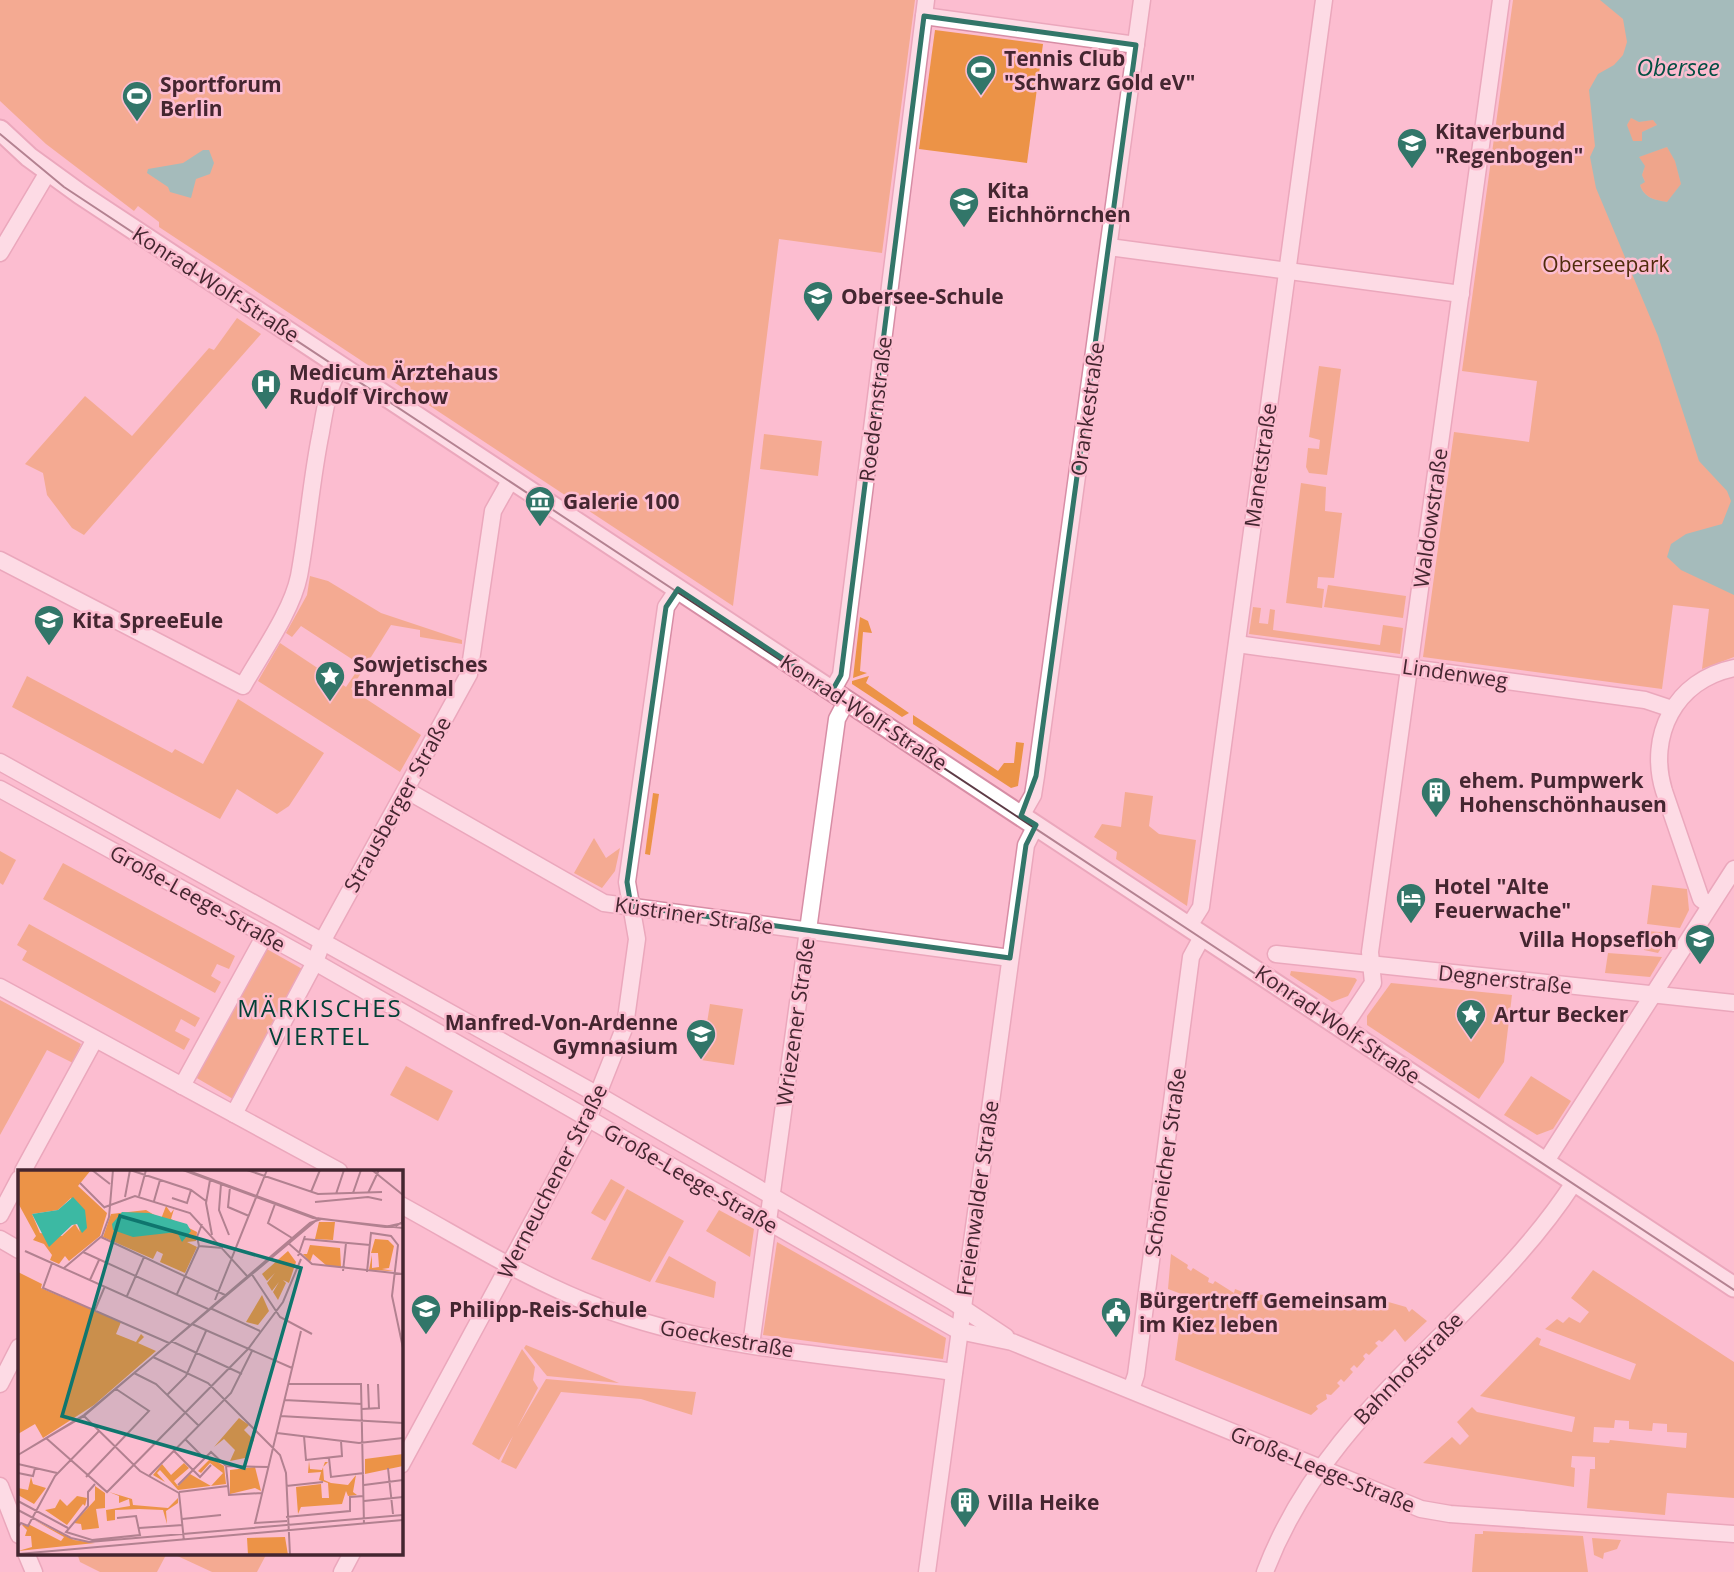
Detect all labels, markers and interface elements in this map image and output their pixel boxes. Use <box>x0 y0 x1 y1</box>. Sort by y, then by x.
place label: Tennis Club "Schwarz Gold eV" <box>1004 44 1195 96</box>
water label: Obersee <box>1636 51 1720 83</box>
sports icon: Tennis Club "Schwarz Gold eV" <box>964 53 998 97</box>
place label: Sportforum Berlin <box>160 70 282 122</box>
sports icon: Sportforum Berlin <box>120 79 154 123</box>
place label: Kitaverbund "Regenbogen" <box>1435 117 1584 169</box>
school or university icon: Kitaverbund "Regenbogen" <box>1395 126 1429 170</box>
place label: Kita Eichhörnchen <box>987 176 1131 228</box>
school or university icon: Kita Eichhörnchen <box>947 185 981 229</box>
street label: Konrad-Wolf-Straße <box>127 220 305 348</box>
park label: Oberseepark <box>1542 250 1670 278</box>
school or university icon: Obersee-Schule <box>801 279 835 323</box>
place label: Obersee-Schule <box>841 282 1004 310</box>
street label: Roedernstraße <box>852 335 898 483</box>
street label: Orankestraße <box>1064 340 1110 478</box>
place label: Medicum Ärztehaus Rudolf Virchow <box>289 358 498 410</box>
hospital icon: Medicum Ärztehaus Rudolf Virchow <box>249 367 283 411</box>
street label: Manetstraße <box>1237 401 1283 529</box>
street label: Waldowstraße <box>1406 446 1454 590</box>
museum icon: Galerie 100 <box>523 484 557 528</box>
place label: Galerie 100 <box>563 487 680 515</box>
school or university icon: Kita SpreeEule <box>32 603 66 647</box>
place label: Kita SpreeEule <box>72 606 223 634</box>
street label: Konrad-Wolf-Straße <box>775 648 953 776</box>
place label: Sowjetisches Ehrenmal <box>353 650 488 702</box>
street label: Lindenweg <box>1400 652 1510 694</box>
place icon: Sowjetisches Ehrenmal <box>313 659 347 703</box>
street label: Strausberger Straße <box>337 711 457 897</box>
place label: ehem. Pumpwerk Hohenschönhausen <box>1459 766 1667 818</box>
building icon: ehem. Pumpwerk Hohenschönhausen <box>1419 775 1453 819</box>
street label: Große-Leege-Straße <box>105 838 291 958</box>
place label: Hotel "Alte Feuerwache" <box>1434 872 1571 924</box>
hotel icon: Hotel "Alte Feuerwache" <box>1394 881 1428 925</box>
street label: Küstriner Straße <box>613 890 775 940</box>
school or university icon: Villa Hopsefloh <box>1683 922 1717 966</box>
place label: Villa Hopsefloh <box>1519 925 1677 953</box>
street label: Wriezener Straße <box>769 936 821 1108</box>
street label: Konrad-Wolf-Straße <box>1250 958 1426 1090</box>
street label: Degnerstraße <box>1437 958 1573 1000</box>
district label: MÄRKISCHES VIERTEL <box>237 991 403 1052</box>
place icon: Artur Becker <box>1454 997 1488 1041</box>
place label: Artur Becker <box>1494 1000 1629 1028</box>
place label: Manfred-Von-Ardenne Gymnasium <box>445 1008 678 1060</box>
school or university icon: Manfred-Von-Ardenne Gymnasium <box>684 1017 718 1061</box>
street label: Schöneicher Straße <box>1138 1066 1192 1258</box>
street label: Werneuchener Straße <box>491 1079 613 1283</box>
street label: Freienwalder Straße <box>949 1098 1005 1298</box>
street label: Große-Leege-Straße <box>599 1117 783 1239</box>
inset map <box>18 1170 402 1554</box>
place label: Bürgertreff Gemeinsam im Kiez leben <box>1139 1286 1388 1338</box>
school or university icon: Philipp-Reis-Schule <box>409 1292 443 1336</box>
place label: Philipp-Reis-Schule <box>449 1295 647 1323</box>
public building icon: Bürgertreff Gemeinsam im Kiez leben <box>1099 1295 1133 1339</box>
street label: Bahnhofstraße <box>1347 1306 1469 1430</box>
street label: Goeckestraße <box>658 1312 796 1364</box>
street label: Große-Leege-Straße <box>1227 1419 1419 1519</box>
building icon: Villa Heike <box>948 1485 982 1529</box>
place label: Villa Heike <box>988 1488 1099 1516</box>

